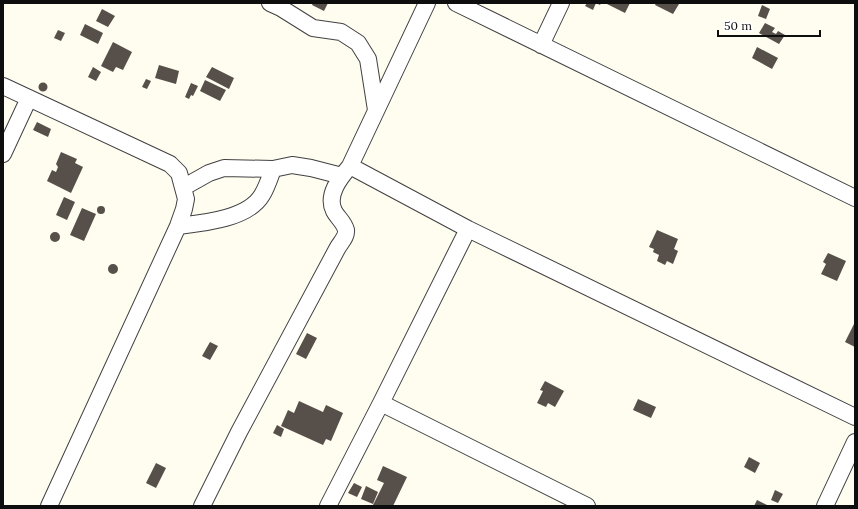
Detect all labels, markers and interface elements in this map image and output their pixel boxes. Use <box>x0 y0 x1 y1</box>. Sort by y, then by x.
scale bar <box>718 12 820 38</box>
text: 50 m <box>724 18 752 33</box>

